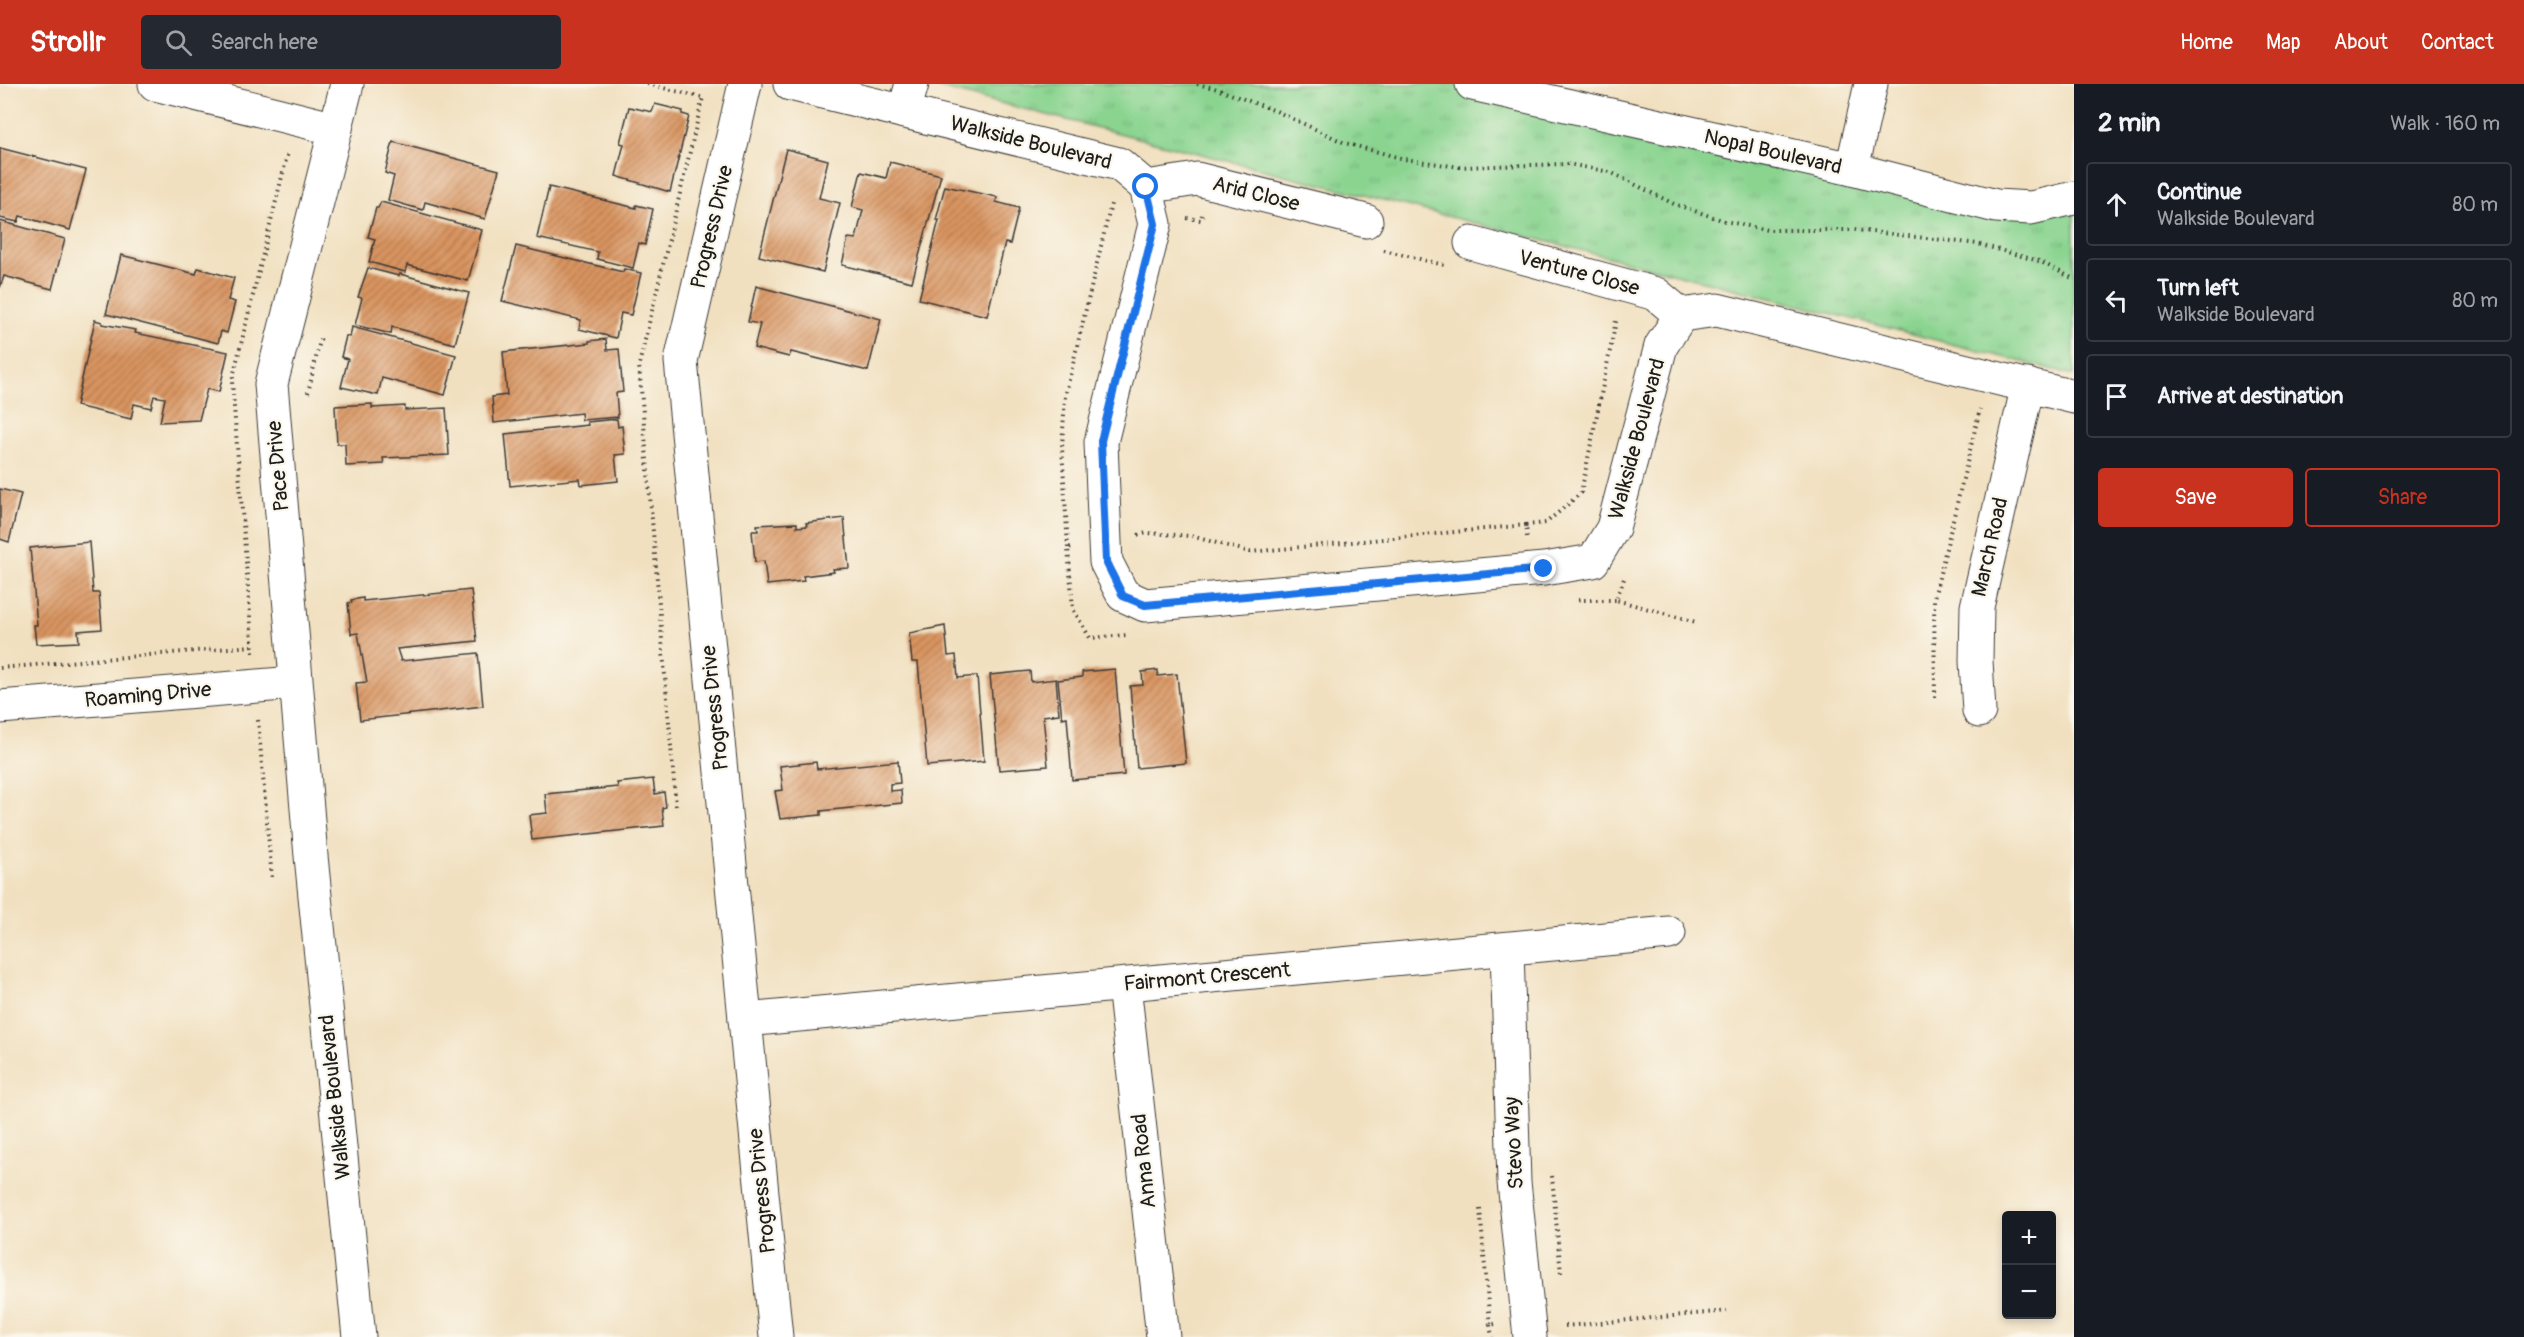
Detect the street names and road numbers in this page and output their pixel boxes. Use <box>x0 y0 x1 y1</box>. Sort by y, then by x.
street label: Walkside Boulevard <box>947 110 1115 176</box>
street label: Nopal Boulevard <box>1701 123 1845 181</box>
street label: Progress Drive <box>685 162 739 291</box>
street label: Arid Close <box>1210 170 1303 218</box>
street label: Venture Close <box>1516 244 1643 302</box>
street label: Walkside Boulevard <box>1603 356 1671 522</box>
street label: Pace Drive <box>261 419 295 512</box>
street label: March Road <box>1965 495 2015 599</box>
street label: Progress Drive <box>695 643 735 772</box>
street label: Roaming Drive <box>83 676 213 714</box>
street label: Fairmont Crescent <box>1122 956 1292 998</box>
street label: Walkside Boulevard <box>313 1013 357 1181</box>
street label: Stevo Way <box>1498 1096 1530 1190</box>
street label: Anna Road <box>1126 1112 1162 1210</box>
street label: Progress Drive <box>742 1126 782 1255</box>

